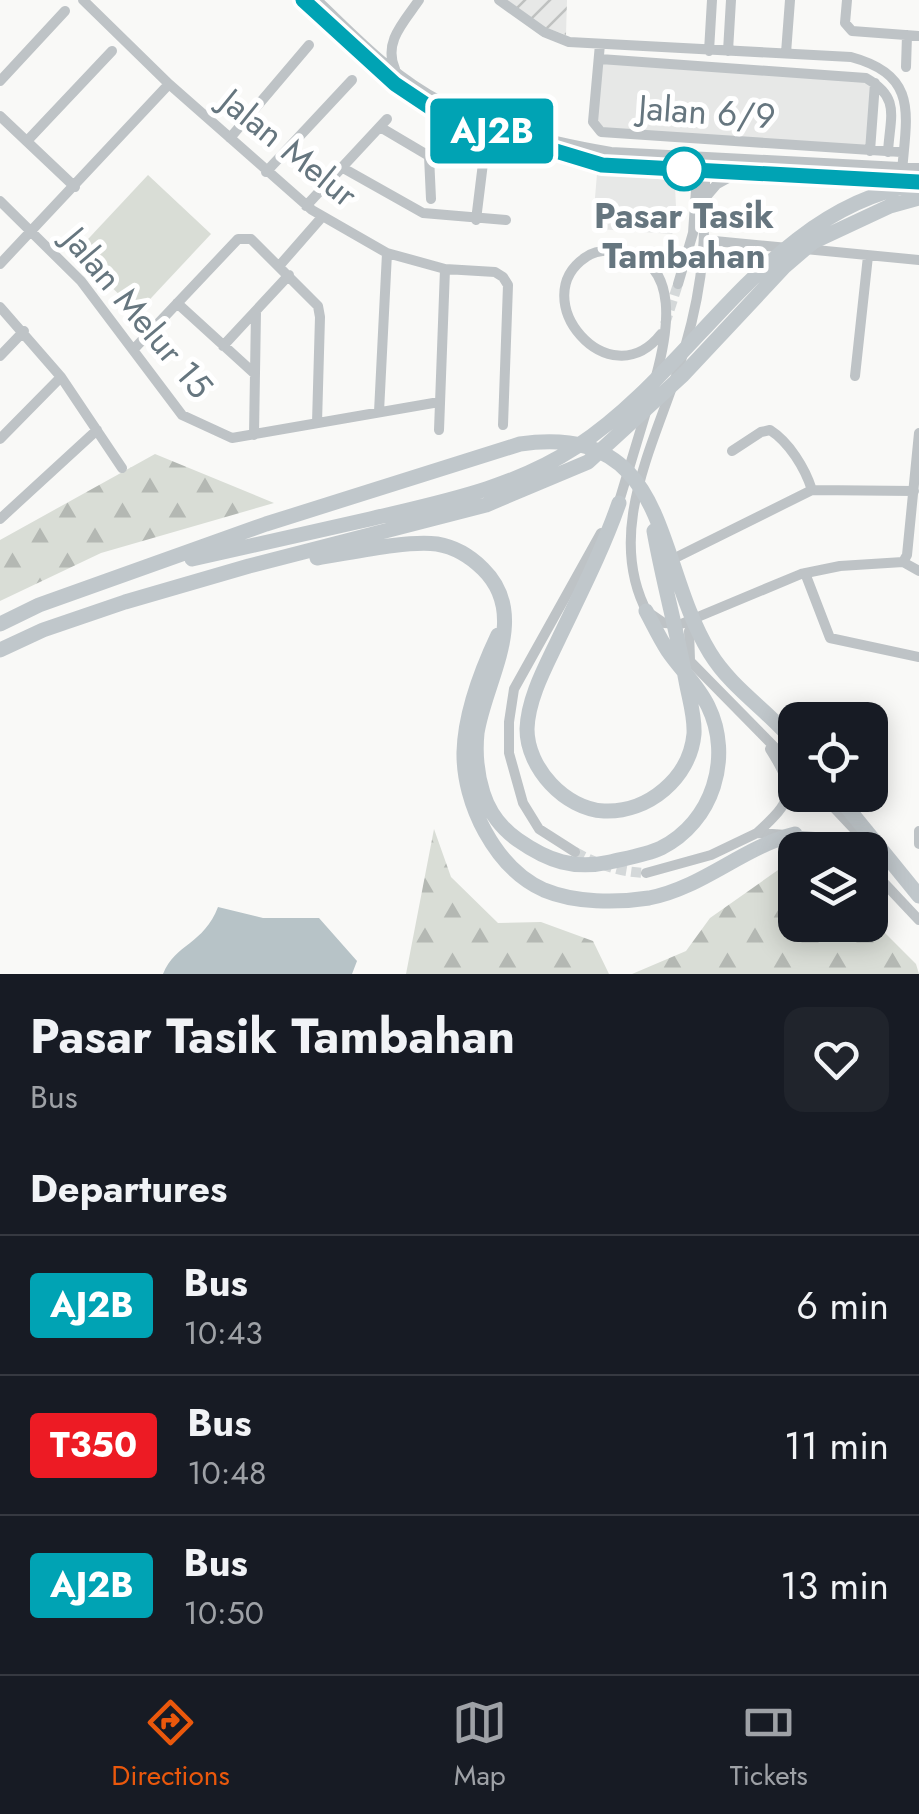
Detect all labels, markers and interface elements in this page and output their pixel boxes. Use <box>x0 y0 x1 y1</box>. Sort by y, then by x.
street label: Jalan Melur <box>207 75 368 219</box>
street label: Jalan 6/9 <box>633 82 777 142</box>
line badge: AJ2B <box>422 98 562 164</box>
text: AJ2B <box>450 106 534 156</box>
marker: Pasar Tasik Tambahan <box>663 148 705 190</box>
place label: Pasar Tasik Tambahan <box>594 191 774 281</box>
street label: Jalan Melur 15 <box>49 214 225 409</box>
map controls <box>778 702 888 942</box>
button: locate <box>778 702 888 812</box>
button: layers <box>778 832 888 942</box>
text: Pasar Tasik Tambahan <box>30 1002 515 1071</box>
button: heart <box>784 1007 889 1112</box>
text: Bus <box>30 1074 78 1120</box>
text: Departures <box>30 1161 227 1216</box>
text: Bus <box>183 1255 248 1310</box>
text: 6 min <box>796 1278 889 1333</box>
text: AJ2B <box>50 1280 133 1330</box>
text: 10:43 <box>183 1310 263 1356</box>
text: Bus <box>187 1395 252 1450</box>
text: 11 min <box>784 1418 889 1473</box>
text: T350 <box>50 1420 137 1470</box>
text: 10:48 <box>187 1450 266 1496</box>
text: Bus <box>183 1535 248 1590</box>
text: 13 min <box>780 1558 889 1613</box>
text: AJ2B <box>50 1560 133 1610</box>
text: 10:50 <box>183 1590 264 1636</box>
tab: Directions <box>111 1695 230 1796</box>
tab: Map <box>452 1695 507 1796</box>
tab: Tickets <box>730 1695 808 1796</box>

